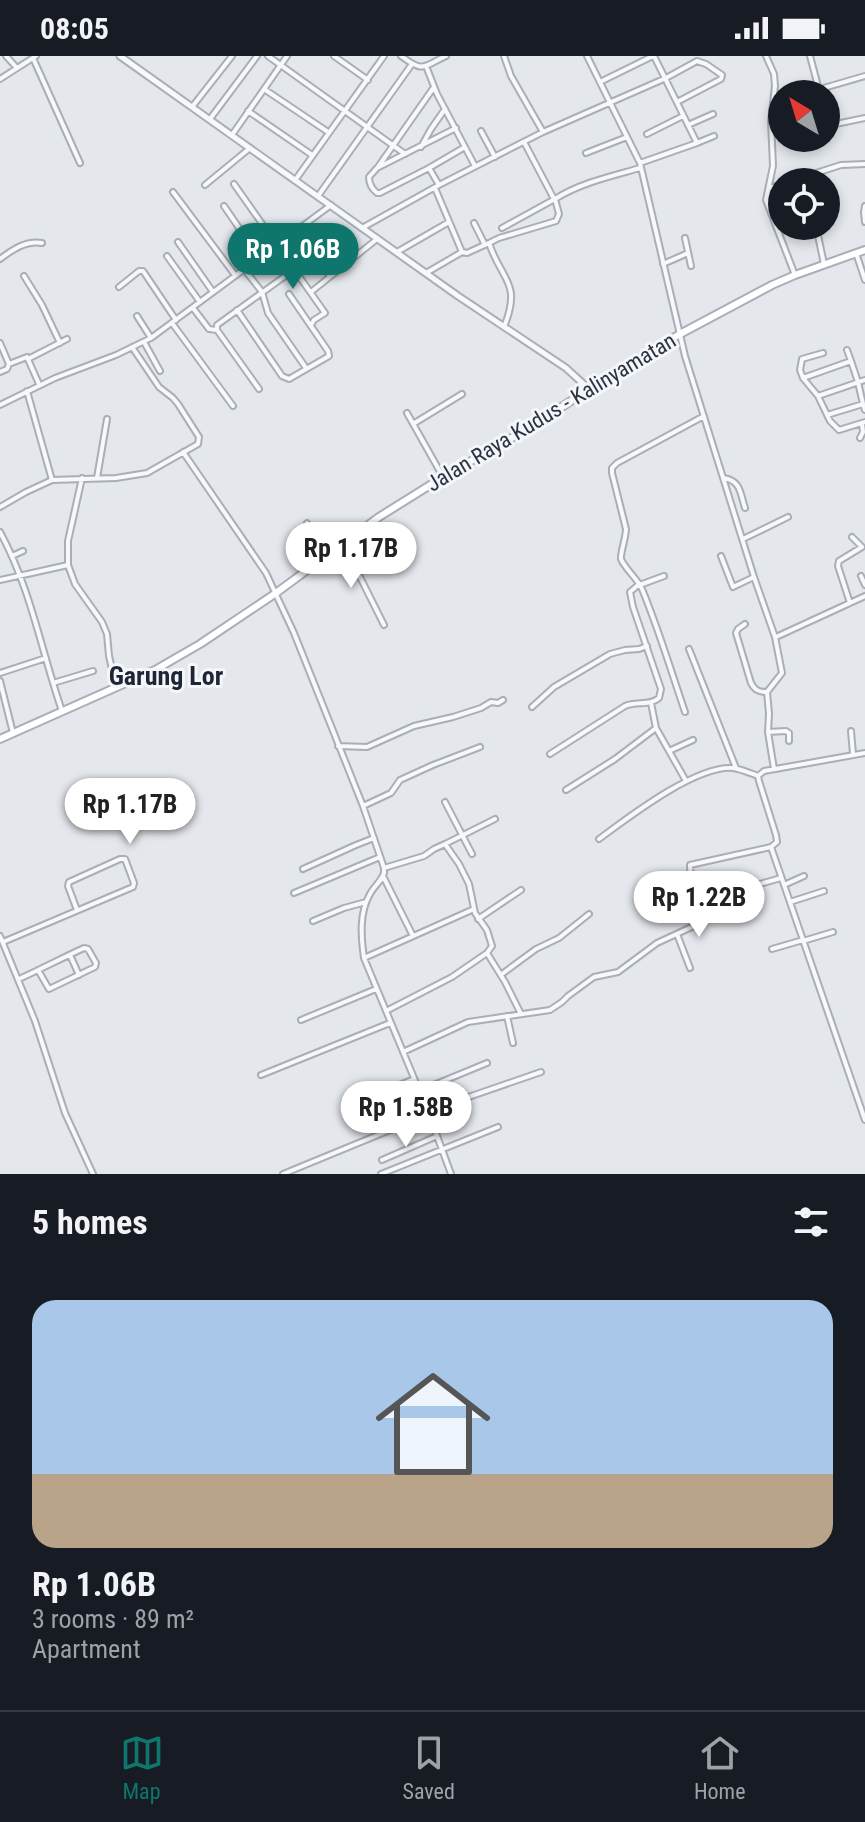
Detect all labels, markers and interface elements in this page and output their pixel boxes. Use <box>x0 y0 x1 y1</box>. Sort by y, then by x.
text: 08:05 <box>40 11 109 46</box>
north arrow <box>768 80 840 152</box>
map controls <box>768 80 840 240</box>
button: locate <box>768 168 840 240</box>
pin: Rp 1.06B <box>210 223 376 291</box>
text: Rp 1.06B <box>246 234 340 264</box>
street label: Jalan Raya Kudus - Kalinyamatan <box>422 328 680 496</box>
pin: Rp 1.17B <box>268 522 434 590</box>
text: Rp 1.17B <box>304 533 398 563</box>
district label: Garung Lor <box>109 661 224 691</box>
pin: Rp 1.17B <box>47 778 213 846</box>
text: Rp 1.17B <box>83 789 177 819</box>
pin: Rp 1.22B <box>616 871 782 939</box>
text: Rp 1.22B <box>652 882 746 912</box>
pin: Rp 1.58B <box>323 1081 489 1149</box>
text: Rp 1.58B <box>359 1092 453 1122</box>
icon: filters <box>789 1200 833 1244</box>
text: 5 homes <box>32 1202 148 1242</box>
icon: home <box>361 1352 505 1496</box>
text: Rp 1.06B <box>32 1564 156 1604</box>
text: 3 rooms · 89 m² <box>32 1604 194 1634</box>
text: Apartment <box>32 1634 141 1664</box>
tab: Map <box>120 1731 164 1804</box>
tab: Saved <box>403 1731 455 1804</box>
tab: Home <box>694 1731 745 1804</box>

